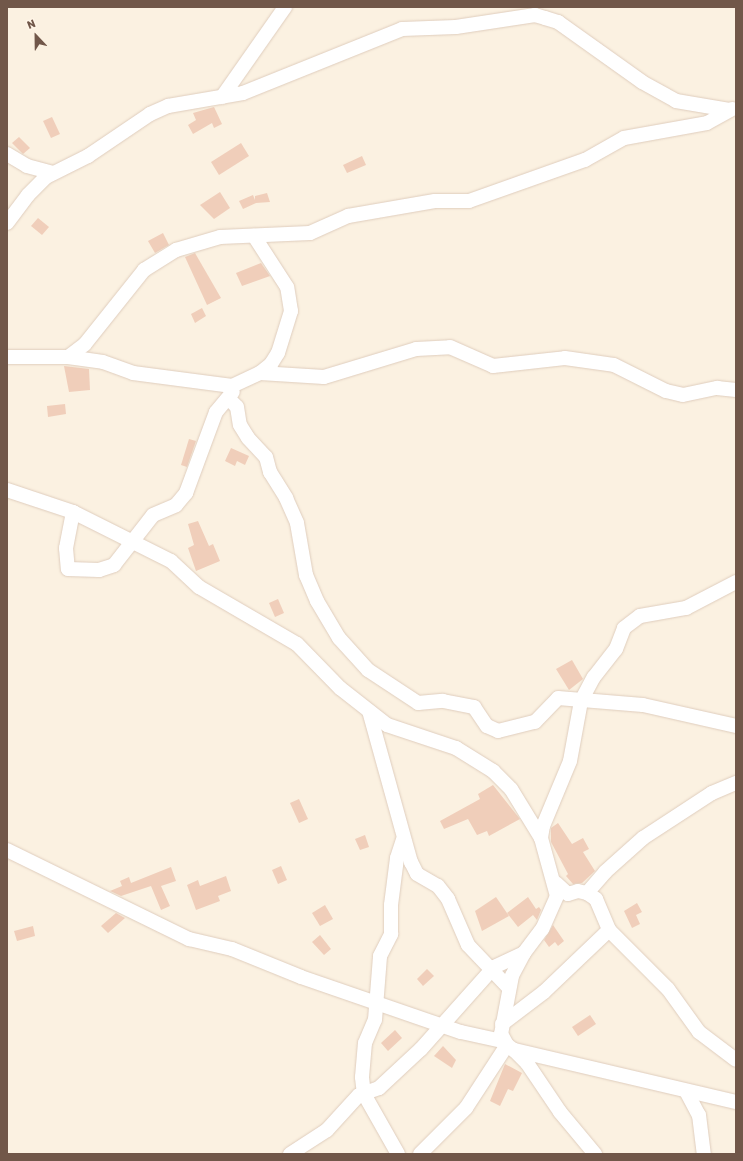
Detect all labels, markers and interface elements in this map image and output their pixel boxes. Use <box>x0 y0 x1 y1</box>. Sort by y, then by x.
north arrow <box>16 16 56 56</box>
text: N <box>25 17 37 32</box>

